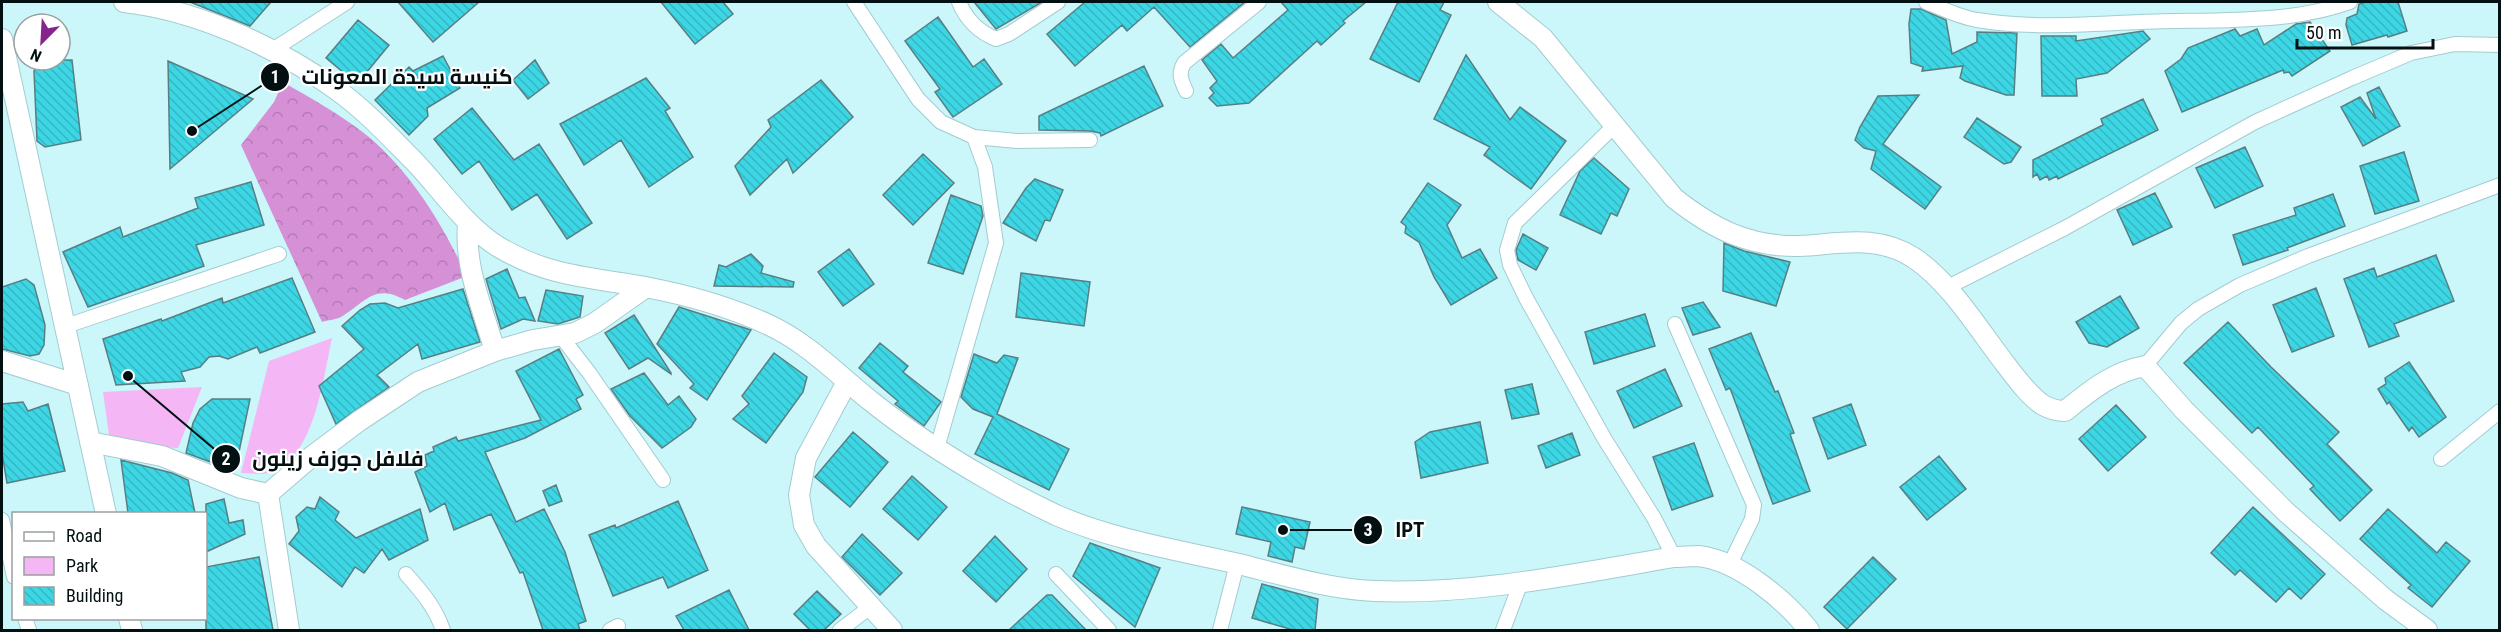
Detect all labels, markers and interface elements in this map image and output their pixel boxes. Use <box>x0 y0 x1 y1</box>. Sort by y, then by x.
north arrow <box>12 12 72 72</box>
scale bar <box>2297 12 2434 50</box>
text: 50 m <box>2306 22 2341 43</box>
text: N <box>28 45 44 66</box>
callout: كنيسة سيدة المعونات <box>260 57 525 96</box>
text: كنيسة سيدة المعونات <box>301 65 513 90</box>
text: 1 <box>270 66 280 87</box>
callout: فلافل جوزف زينون <box>211 439 436 478</box>
text: فلافل جوزف زينون <box>252 447 424 472</box>
text: 2 <box>221 448 231 469</box>
callout: IPT <box>1353 510 1436 549</box>
legend <box>12 512 207 620</box>
text: IPT <box>1396 518 1425 542</box>
text: 3 <box>1363 519 1373 540</box>
text: Road <box>66 525 102 546</box>
text: Park <box>66 555 98 576</box>
text: Building <box>66 585 123 606</box>

